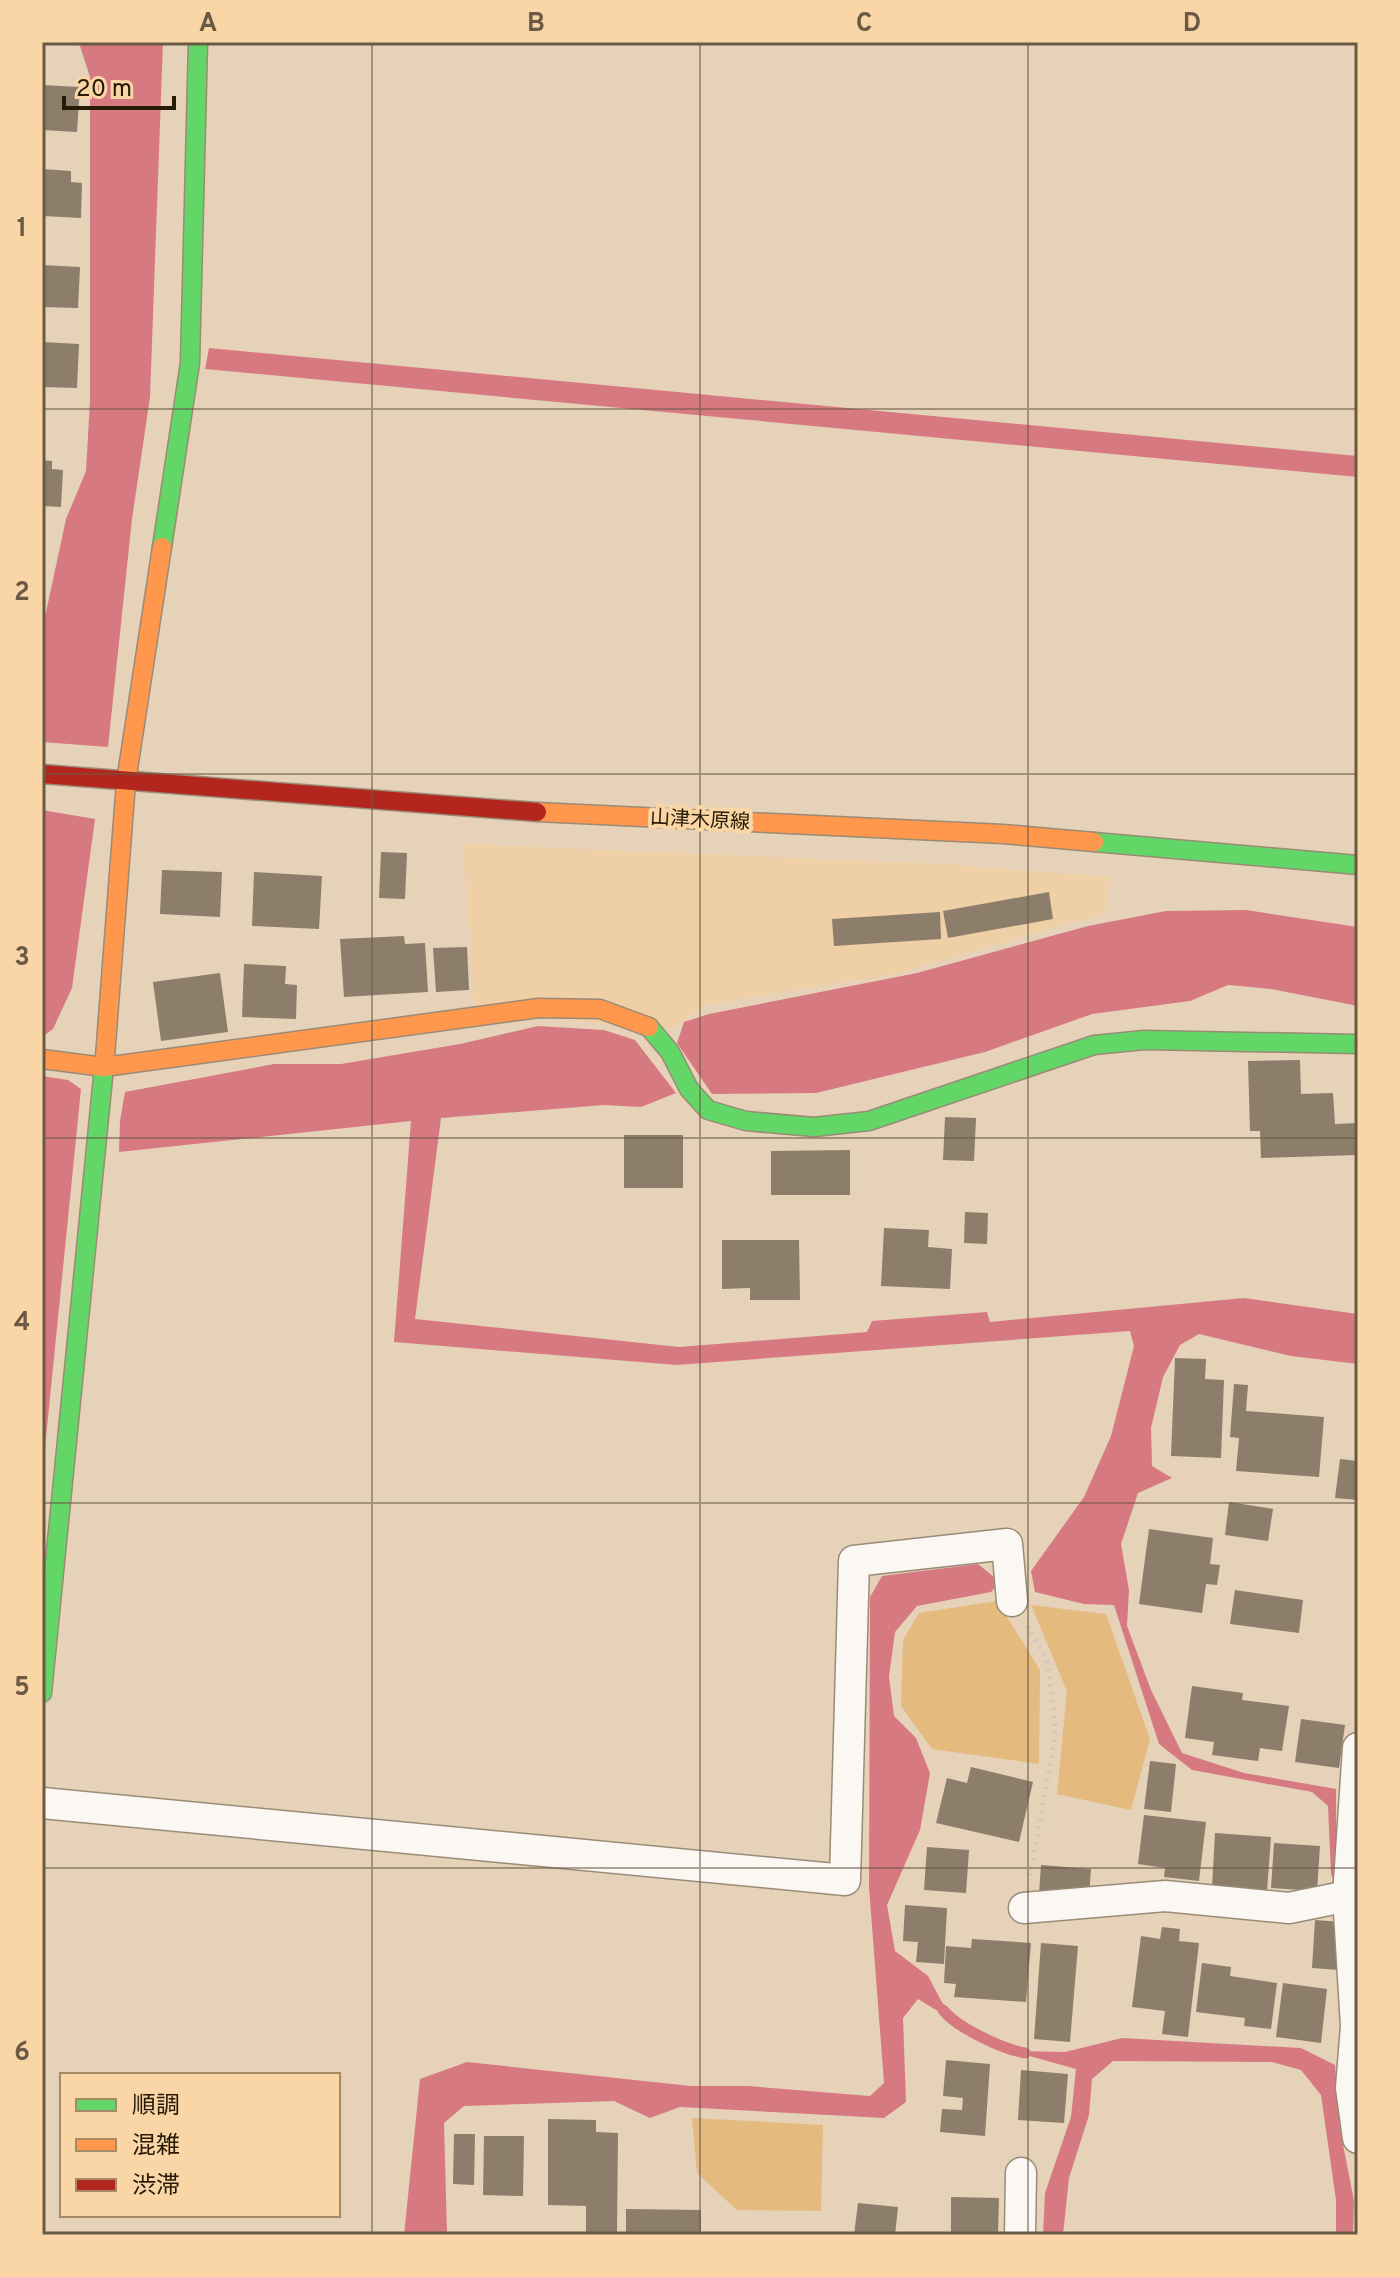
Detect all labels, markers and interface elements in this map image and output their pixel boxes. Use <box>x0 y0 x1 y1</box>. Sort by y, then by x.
text: A <box>199 8 217 41</box>
text: B <box>527 8 545 41</box>
text: C <box>856 8 872 41</box>
text: D <box>1183 8 1201 41</box>
scale bar <box>64 60 174 110</box>
text: 20 m <box>76 75 132 105</box>
text: 1 <box>17 213 27 246</box>
text: 2 <box>14 577 30 610</box>
street label: 山津木原線 <box>649 805 751 837</box>
text: 3 <box>14 942 30 975</box>
text: 4 <box>14 1307 30 1340</box>
text: 5 <box>14 1672 30 1705</box>
text: 6 <box>14 2037 30 2070</box>
legend <box>60 2073 340 2217</box>
text: 順調 <box>132 2092 180 2122</box>
text: 混雑 <box>132 2132 180 2162</box>
text: 渋滞 <box>132 2172 180 2202</box>

